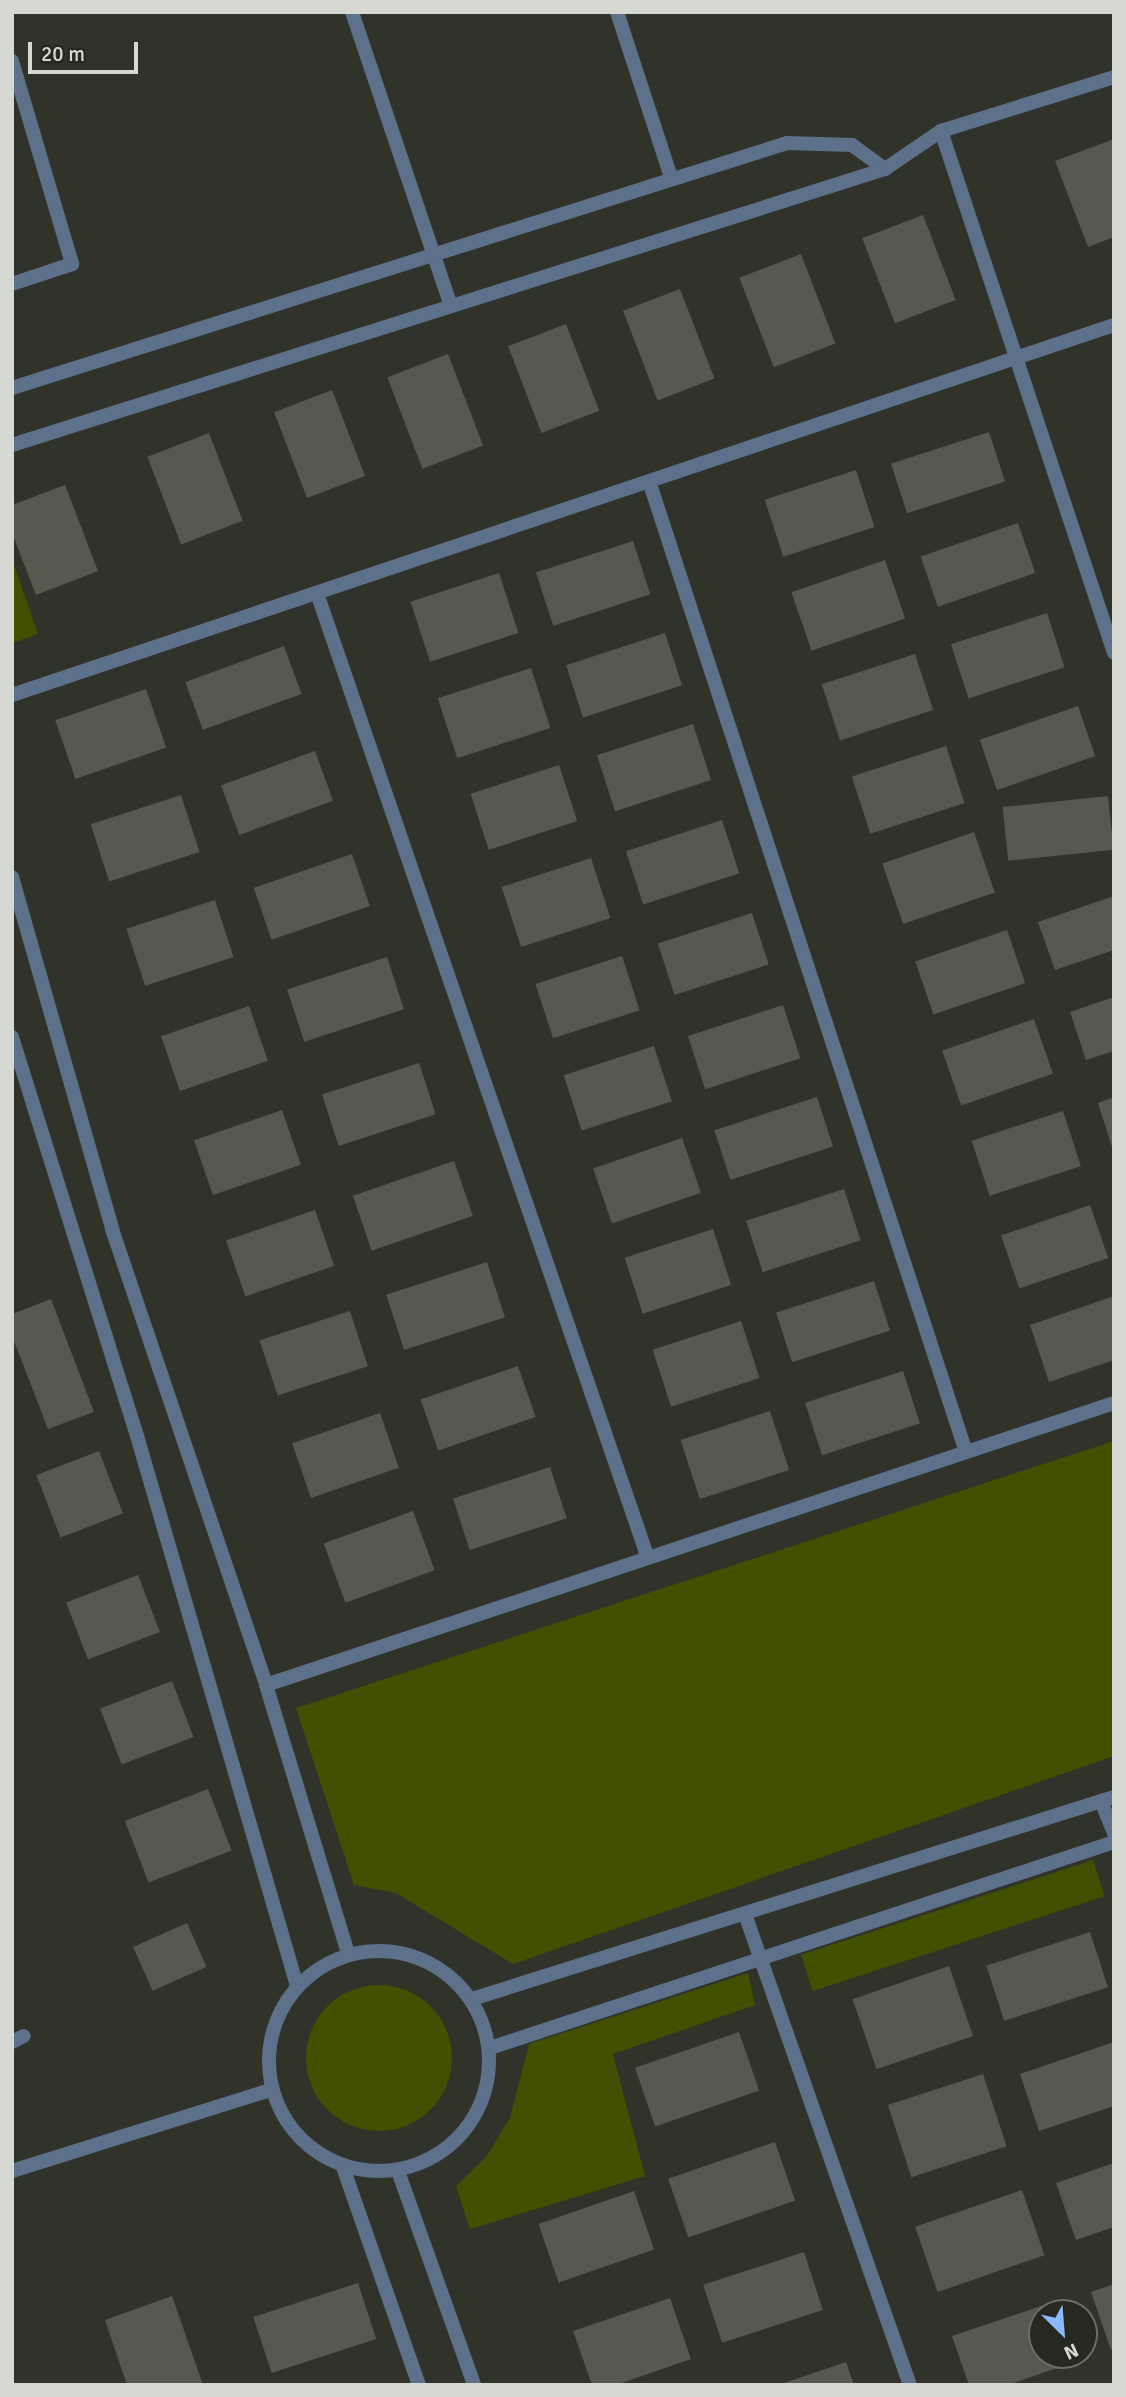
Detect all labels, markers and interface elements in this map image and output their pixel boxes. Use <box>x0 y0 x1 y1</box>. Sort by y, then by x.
scale bar <box>32 28 142 72</box>
text: 20 m <box>41 41 85 67</box>
north arrow <box>1028 2299 1098 2369</box>
text: N <box>1060 2338 1082 2365</box>

